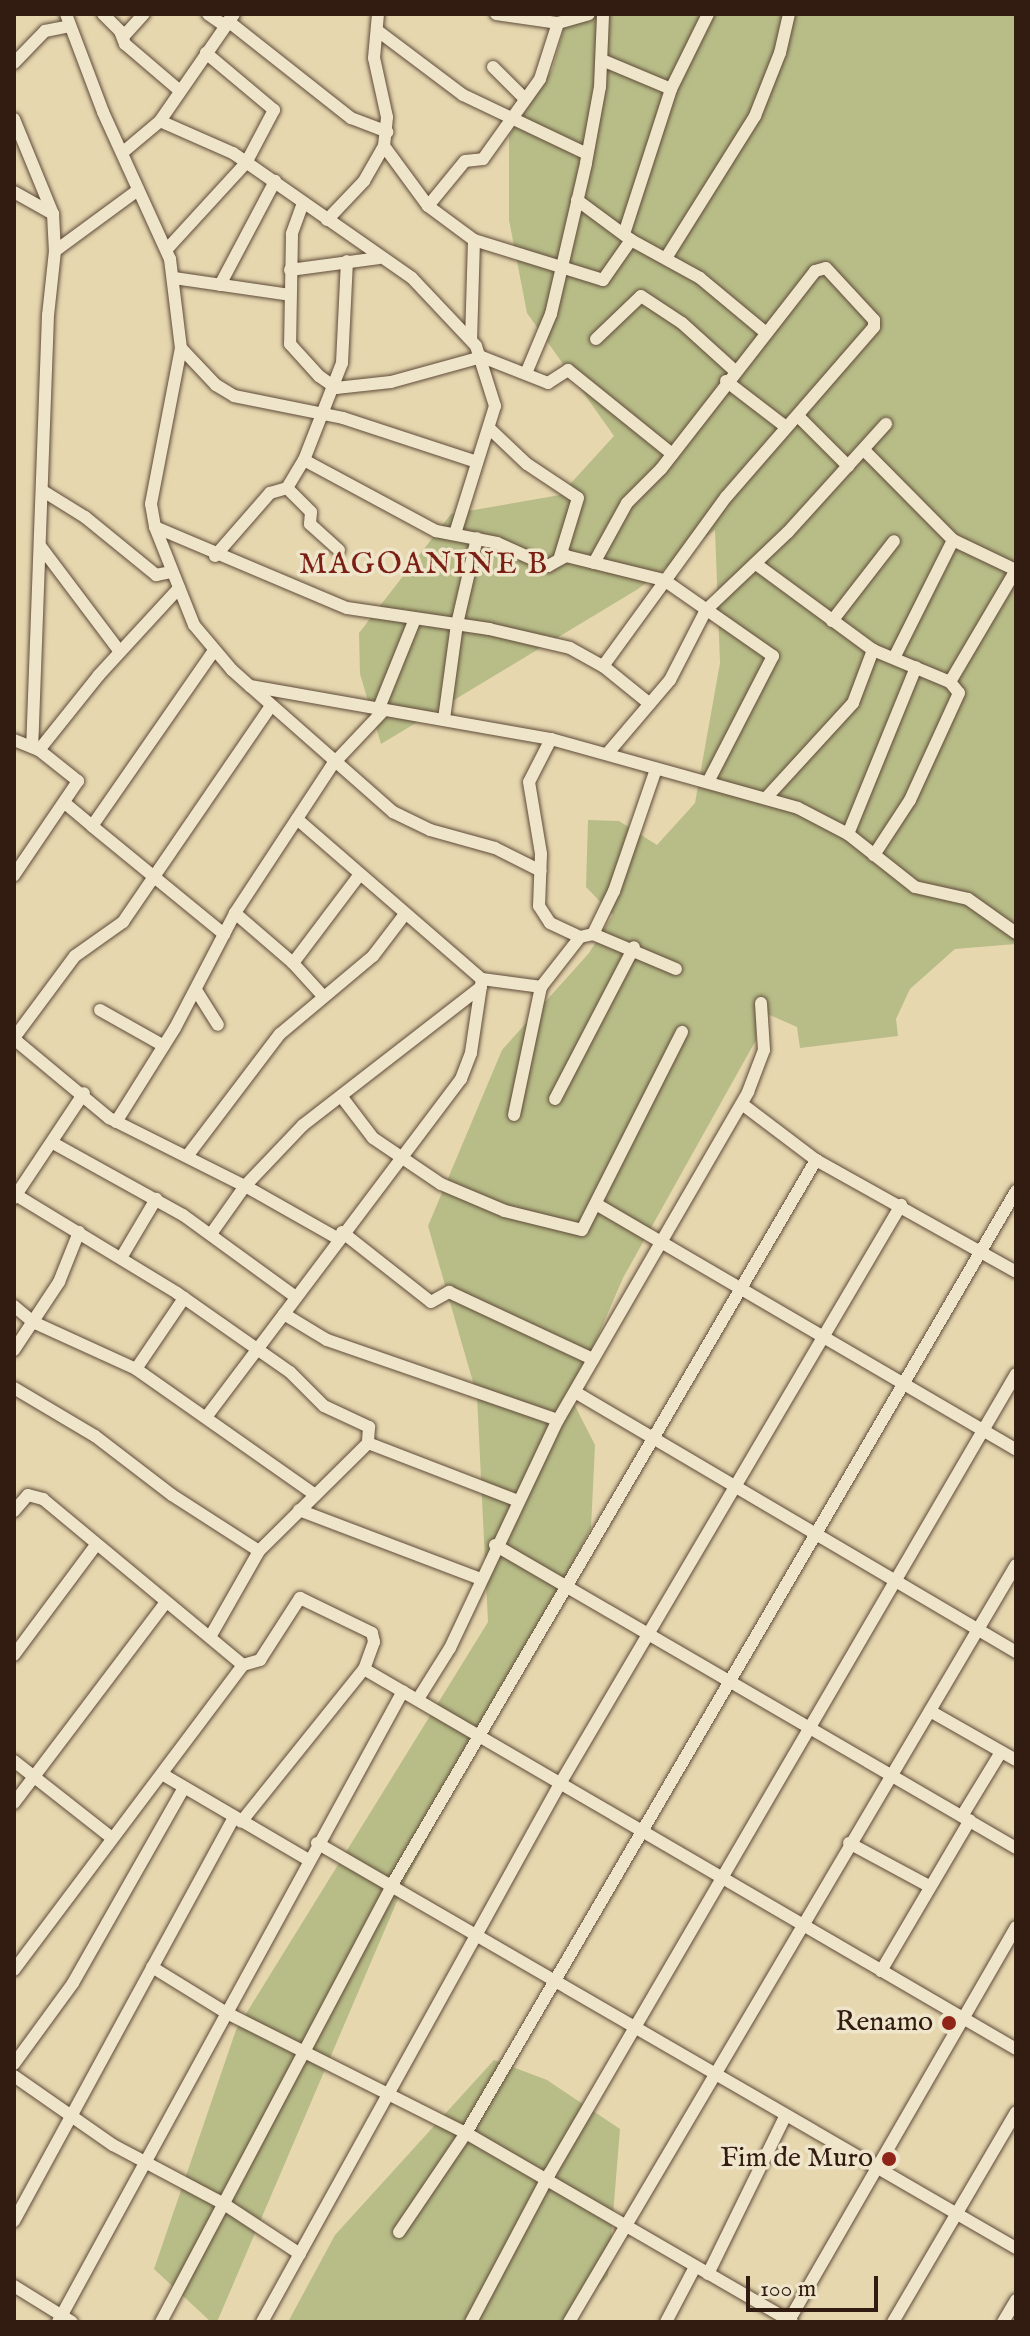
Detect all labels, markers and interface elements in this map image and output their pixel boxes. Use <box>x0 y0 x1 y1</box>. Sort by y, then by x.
district label: MAGOANINE B <box>299 547 549 583</box>
place label: Renamo <box>835 2006 933 2040</box>
marker: Renamo <box>940 2014 958 2032</box>
place label: Fim de Muro <box>720 2142 873 2176</box>
marker: Fim de Muro <box>880 2150 898 2168</box>
scale bar <box>750 2260 882 2310</box>
text: 100 m <box>760 2274 816 2305</box>

